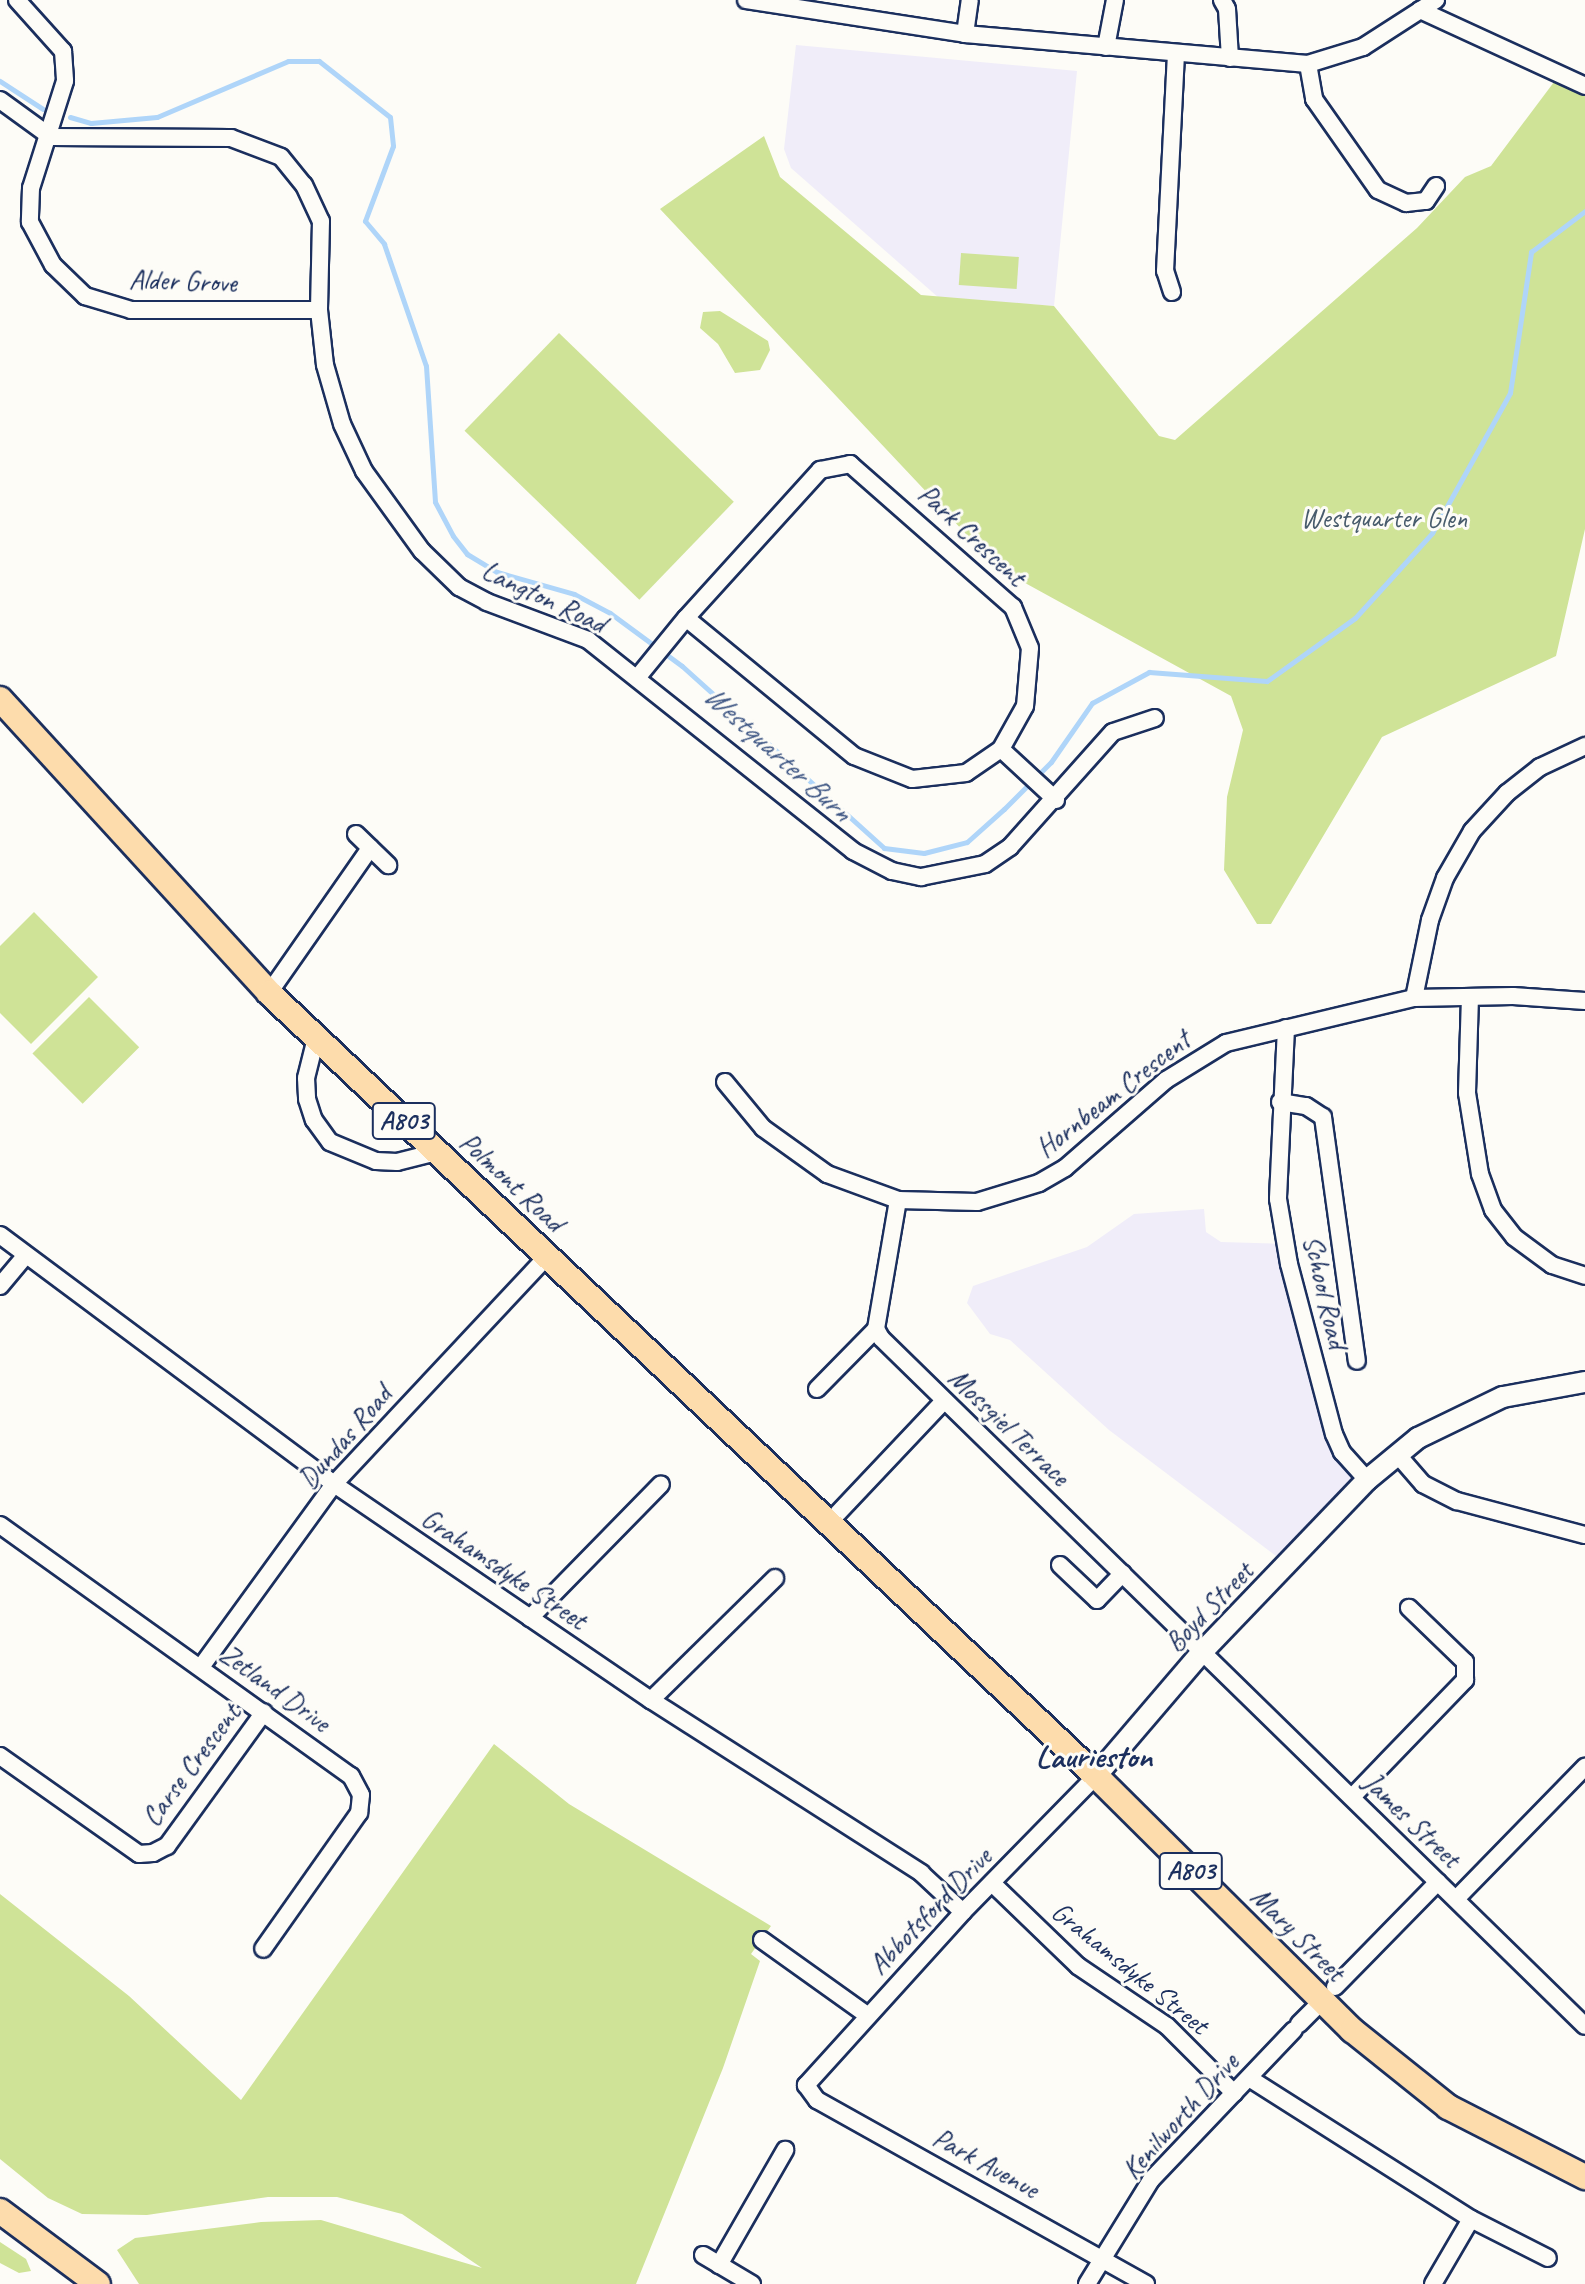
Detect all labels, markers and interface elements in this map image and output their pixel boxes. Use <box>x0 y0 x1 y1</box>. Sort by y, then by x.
street label: Alder Grove <box>129 262 237 300</box>
street label: Park Crescent <box>911 477 1033 593</box>
park label: Westquarter Glen <box>1301 501 1467 535</box>
street label: Langton Road <box>477 554 611 640</box>
water label: Westquarter Burn <box>697 677 859 829</box>
street label: Hornbeam Crescent <box>1029 1023 1197 1165</box>
road number: A803 <box>370 1099 438 1143</box>
street label: Polmont Road <box>453 1126 571 1238</box>
street label: School Road <box>1296 1233 1354 1351</box>
street label: Mossgiel Terrace <box>941 1361 1077 1493</box>
street label: Dundas Road <box>291 1379 399 1495</box>
street label: Grahamsdyke Street <box>415 1501 593 1637</box>
street label: Boyd Street <box>1158 1555 1260 1659</box>
street label: Zetland Drive <box>213 1637 337 1739</box>
street label: Carse Crescent <box>134 1697 248 1833</box>
district label: Laurieston <box>1036 1738 1152 1776</box>
street label: James Street <box>1356 1765 1468 1875</box>
street label: Abbotsford Drive <box>861 1841 999 1981</box>
road number: A803 <box>1157 1849 1225 1893</box>
street label: Mary Street <box>1244 1880 1352 1988</box>
street label: Grahamsdyke Street <box>1045 1894 1215 2042</box>
street label: Kenilworth Drive <box>1115 2046 1245 2186</box>
street label: Park Avenue <box>927 2120 1045 2206</box>

